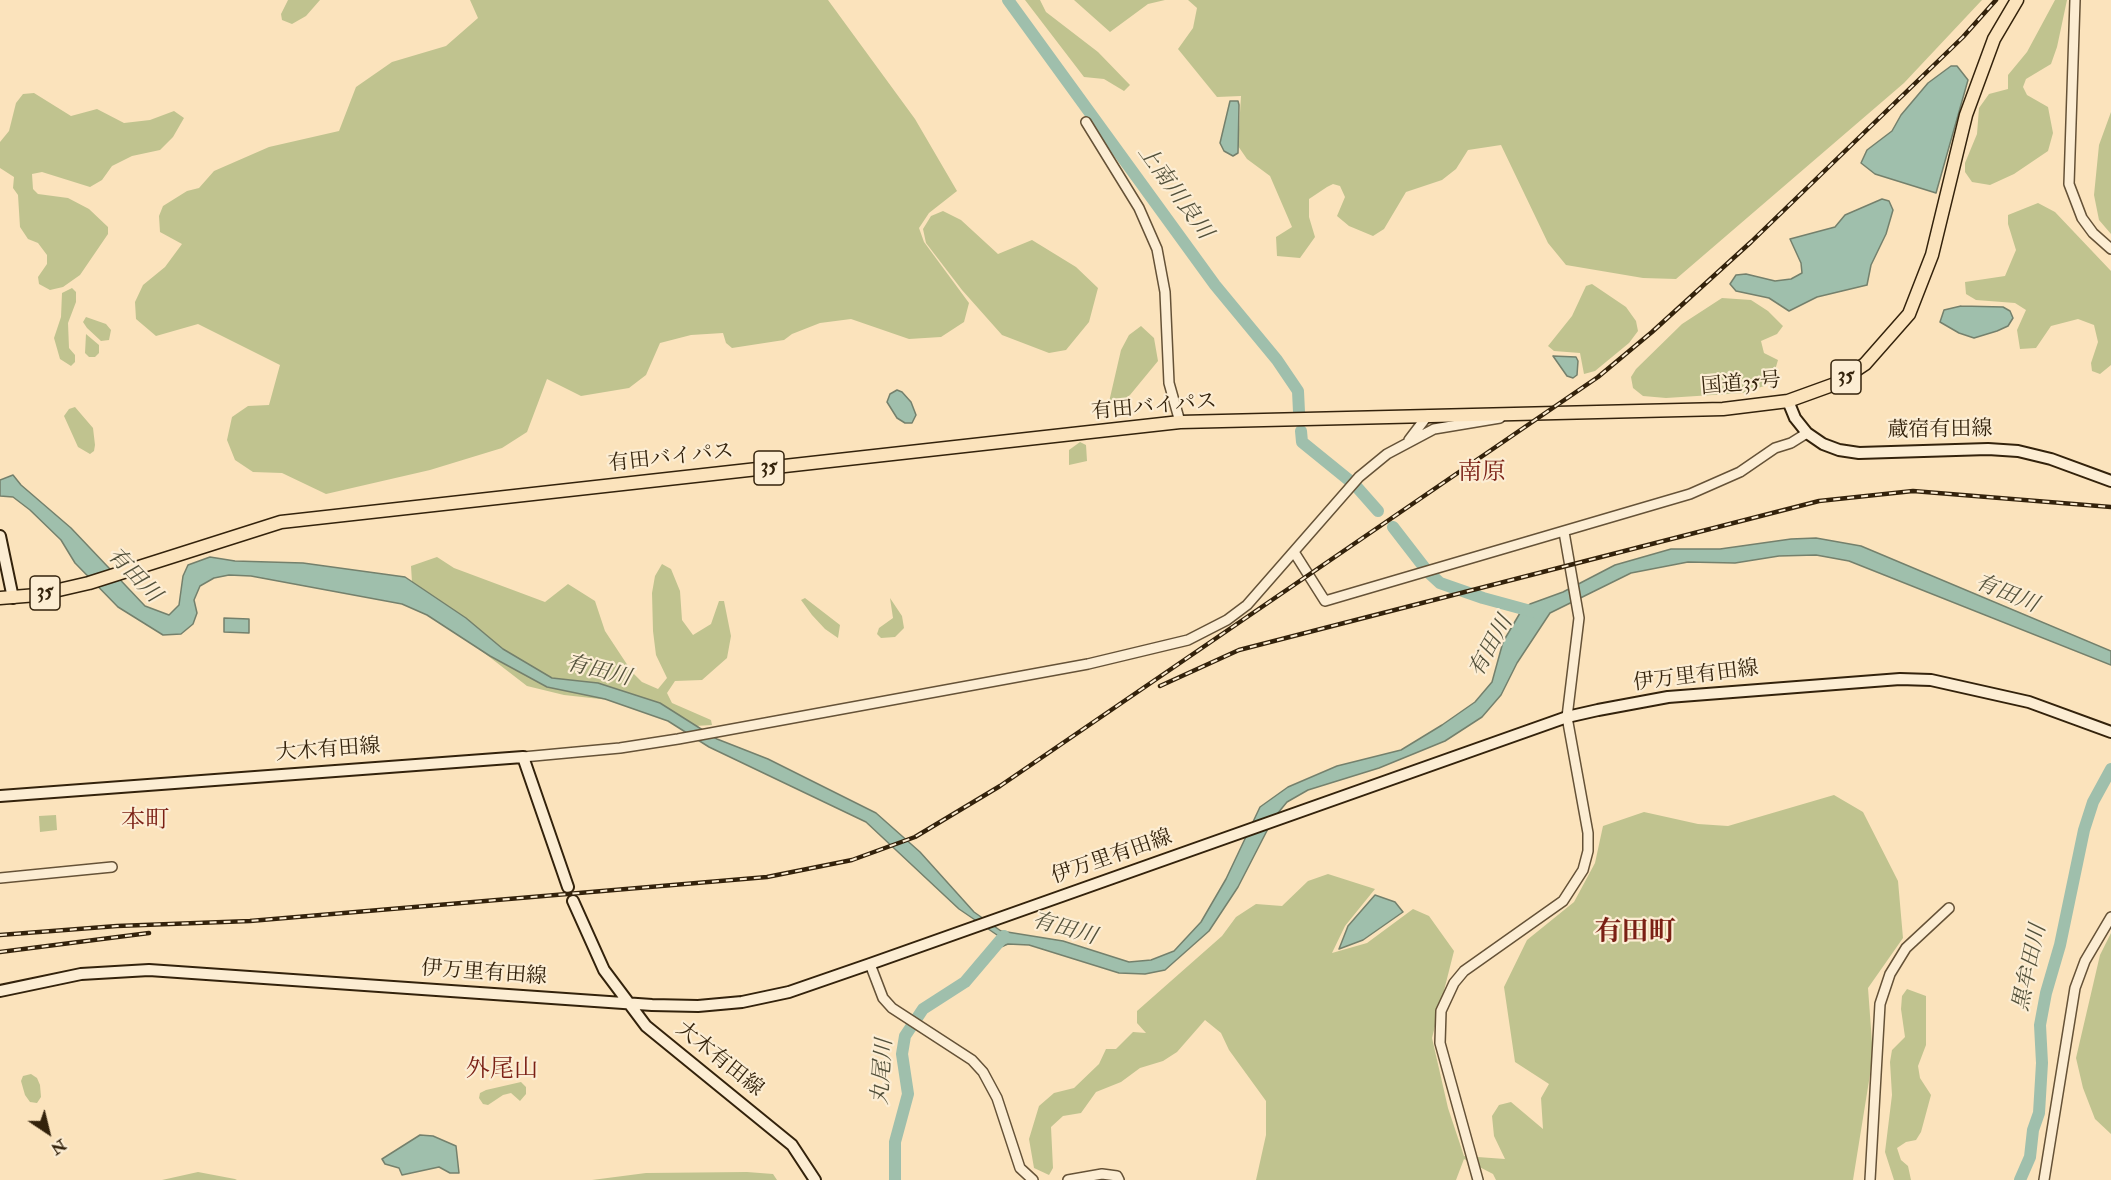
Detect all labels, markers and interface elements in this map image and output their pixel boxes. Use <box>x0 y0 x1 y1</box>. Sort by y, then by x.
water label: 上南川良川 <box>1131 141 1217 245</box>
road number: 35 <box>1831 360 1861 394</box>
street label: 国道35号 <box>1700 369 1782 401</box>
street label: 有田バイパス <box>1090 390 1218 426</box>
street label: 蔵宿有田線 <box>1887 417 1993 445</box>
street label: 有田バイパス <box>607 440 735 478</box>
road number: 35 <box>754 451 784 485</box>
district label: 南原 <box>1458 460 1506 488</box>
water label: 有田川 <box>101 543 165 609</box>
water label: 有田川 <box>1970 570 2042 620</box>
road number: 35 <box>30 576 60 610</box>
water label: 有田川 <box>1464 612 1520 682</box>
water label: 有田川 <box>563 651 633 693</box>
street label: 伊万里有田線 <box>1632 657 1760 697</box>
street label: 大木有田線 <box>275 735 381 767</box>
district label: 本町 <box>121 808 169 836</box>
street label: 伊万里有田線 <box>1048 826 1176 890</box>
water label: 有田川 <box>1029 908 1099 952</box>
district label: 有田町 <box>1595 918 1675 950</box>
water label: 黒牟田川 <box>2009 922 2053 1014</box>
street label: 伊万里有田線 <box>420 957 548 991</box>
street label: 大木有田線 <box>670 1017 768 1103</box>
water label: 丸尾川 <box>869 1038 899 1106</box>
district label: 外尾山 <box>466 1057 538 1085</box>
north arrow <box>18 1102 78 1162</box>
text: N <box>47 1134 70 1159</box>

